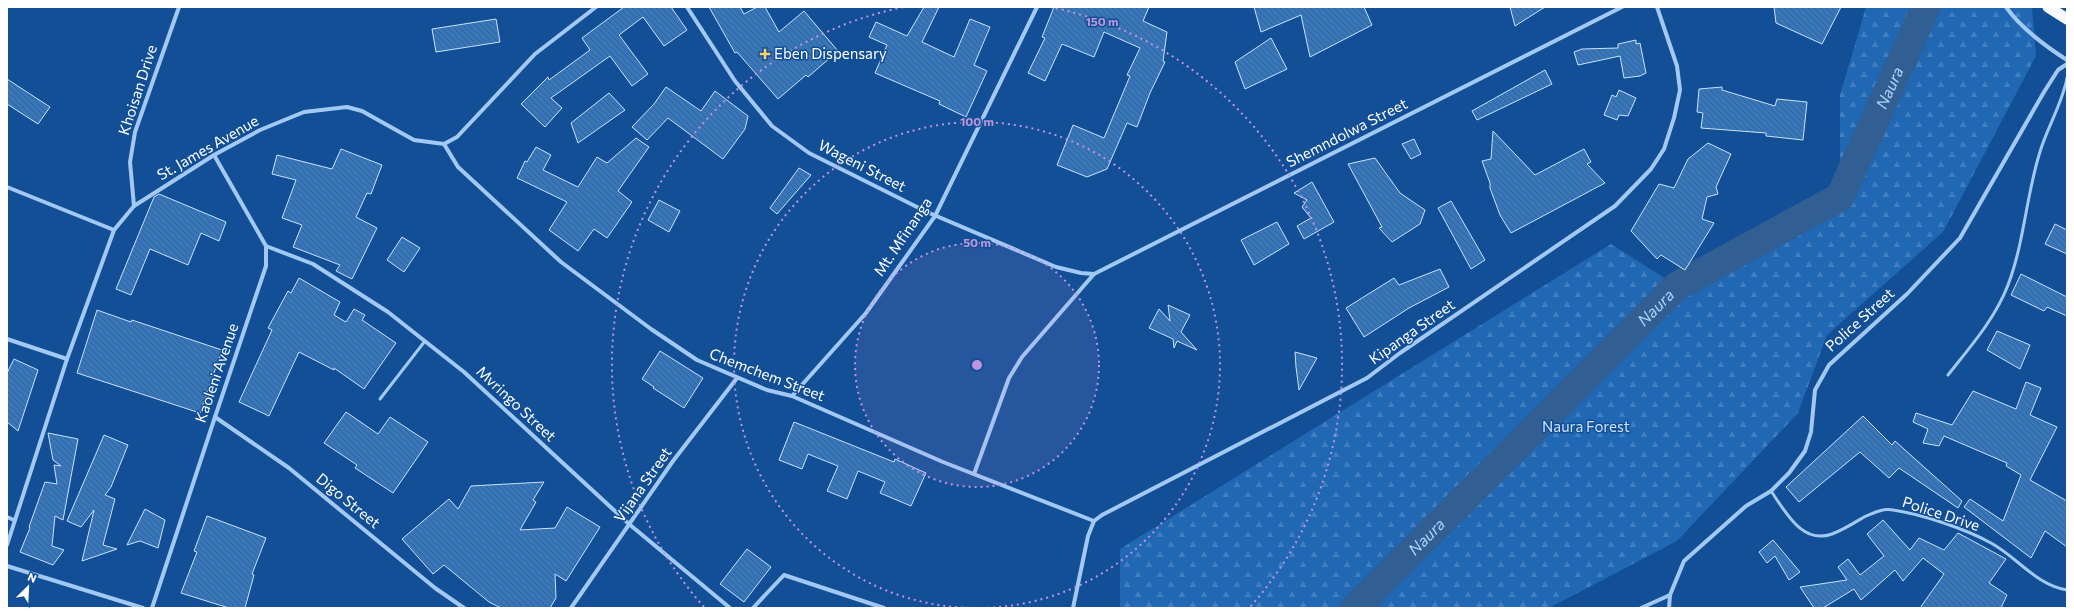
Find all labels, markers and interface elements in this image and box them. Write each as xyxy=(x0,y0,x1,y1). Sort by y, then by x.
text: 150 m xyxy=(1085,14,1119,28)
street label: Khoisan Drive xyxy=(114,42,160,137)
place label: Eben Dispensary xyxy=(774,44,887,62)
marker: Eben Dispensary xyxy=(759,48,771,60)
water label: Naura xyxy=(1871,64,1907,112)
street label: Shemndolwa Street xyxy=(1283,94,1410,170)
street label: St. James Avenue xyxy=(154,111,261,183)
text: 100 m xyxy=(960,114,994,128)
street label: Wageni Street xyxy=(816,135,909,195)
street label: Mt. Mfinanga xyxy=(869,194,935,279)
text: 50 m xyxy=(963,235,991,249)
street label: Police Street xyxy=(1821,284,1897,355)
water label: Naura xyxy=(1633,285,1677,329)
street label: Kipanga Street xyxy=(1365,295,1458,367)
street label: Kaoleni Avenue xyxy=(191,321,242,425)
street label: Chemchem Street xyxy=(707,344,828,404)
centre of rings xyxy=(970,358,984,372)
street label: Mvringo Street xyxy=(473,362,560,445)
park label: Naura Forest xyxy=(1542,417,1630,435)
street label: Vijana Street xyxy=(610,443,675,525)
street label: Digo Street xyxy=(313,469,384,531)
street label: Police Drive xyxy=(1900,492,1982,534)
water label: Naura xyxy=(1404,514,1448,559)
north arrow xyxy=(8,567,48,607)
text: N xyxy=(26,570,39,585)

